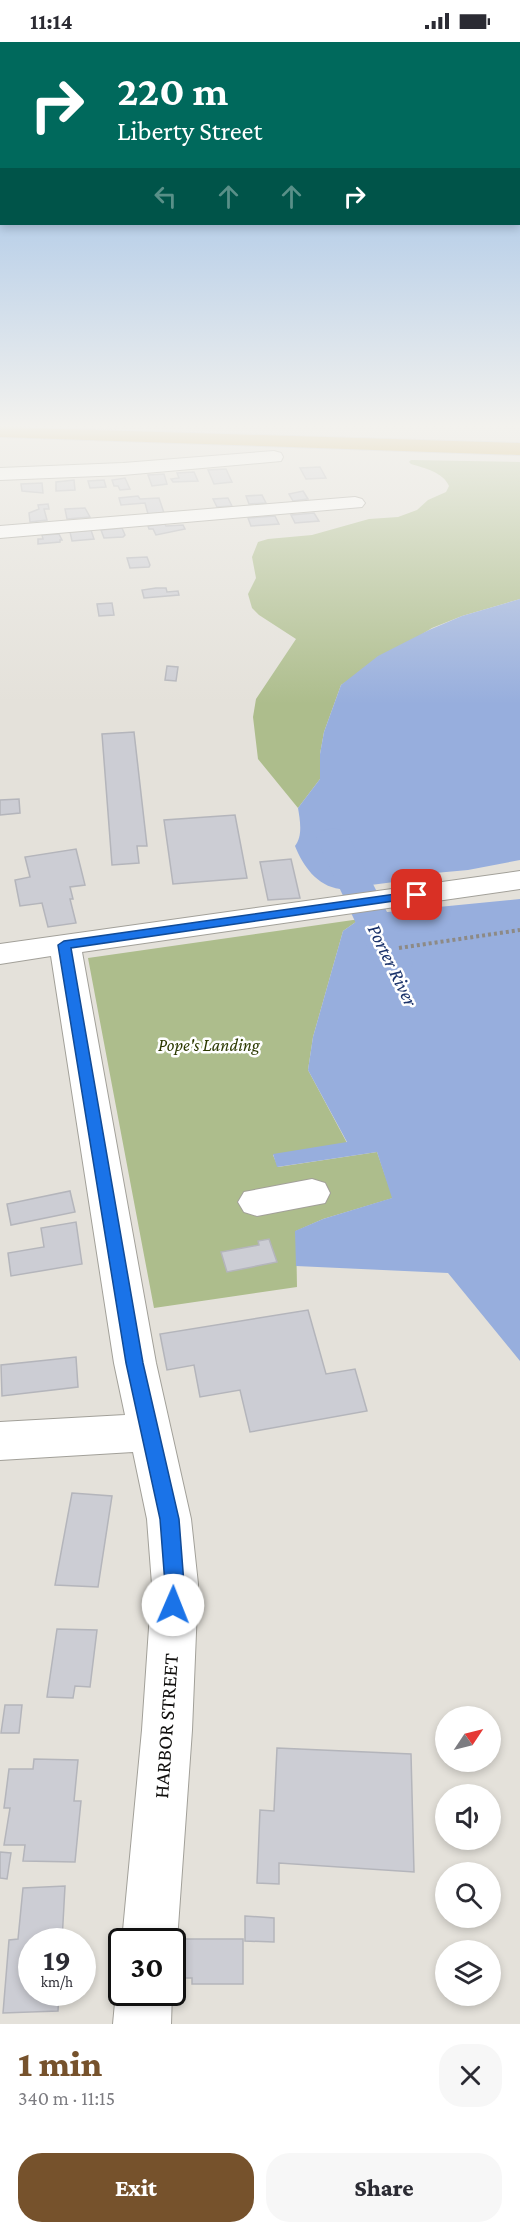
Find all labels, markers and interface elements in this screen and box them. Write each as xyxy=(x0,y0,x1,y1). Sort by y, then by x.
text: 11:14 xyxy=(30,9,73,34)
icon: right xyxy=(18,66,96,144)
text: 220 m xyxy=(117,67,228,114)
text: Liberty Street xyxy=(117,116,262,146)
icon: left xyxy=(149,180,182,213)
icon: ahead xyxy=(212,180,245,213)
icon: ahead xyxy=(275,180,308,213)
icon: right xyxy=(338,180,371,213)
pin xyxy=(391,869,442,920)
icon: arrive xyxy=(400,878,433,911)
water label: Porter River xyxy=(364,920,423,1011)
park label: Pope's Landing xyxy=(158,1035,261,1055)
position arrow xyxy=(141,1573,205,1637)
street label: HARBOR STREET xyxy=(149,1652,183,1799)
north arrow xyxy=(435,1706,501,1772)
map controls xyxy=(435,1706,501,2006)
button: sound xyxy=(435,1784,501,1850)
button: search xyxy=(435,1862,501,1928)
speed limit sign: 30 xyxy=(108,1928,186,2006)
button: layers xyxy=(435,1940,501,2006)
text: 19 xyxy=(43,1943,71,1976)
text: km/h xyxy=(41,1974,73,1990)
text: 1 min xyxy=(18,2044,102,2084)
button: close xyxy=(439,2044,502,2107)
text: 340 m · 11:15 xyxy=(18,2087,115,2109)
button: Exit xyxy=(18,2153,254,2222)
button: Share xyxy=(266,2153,502,2222)

